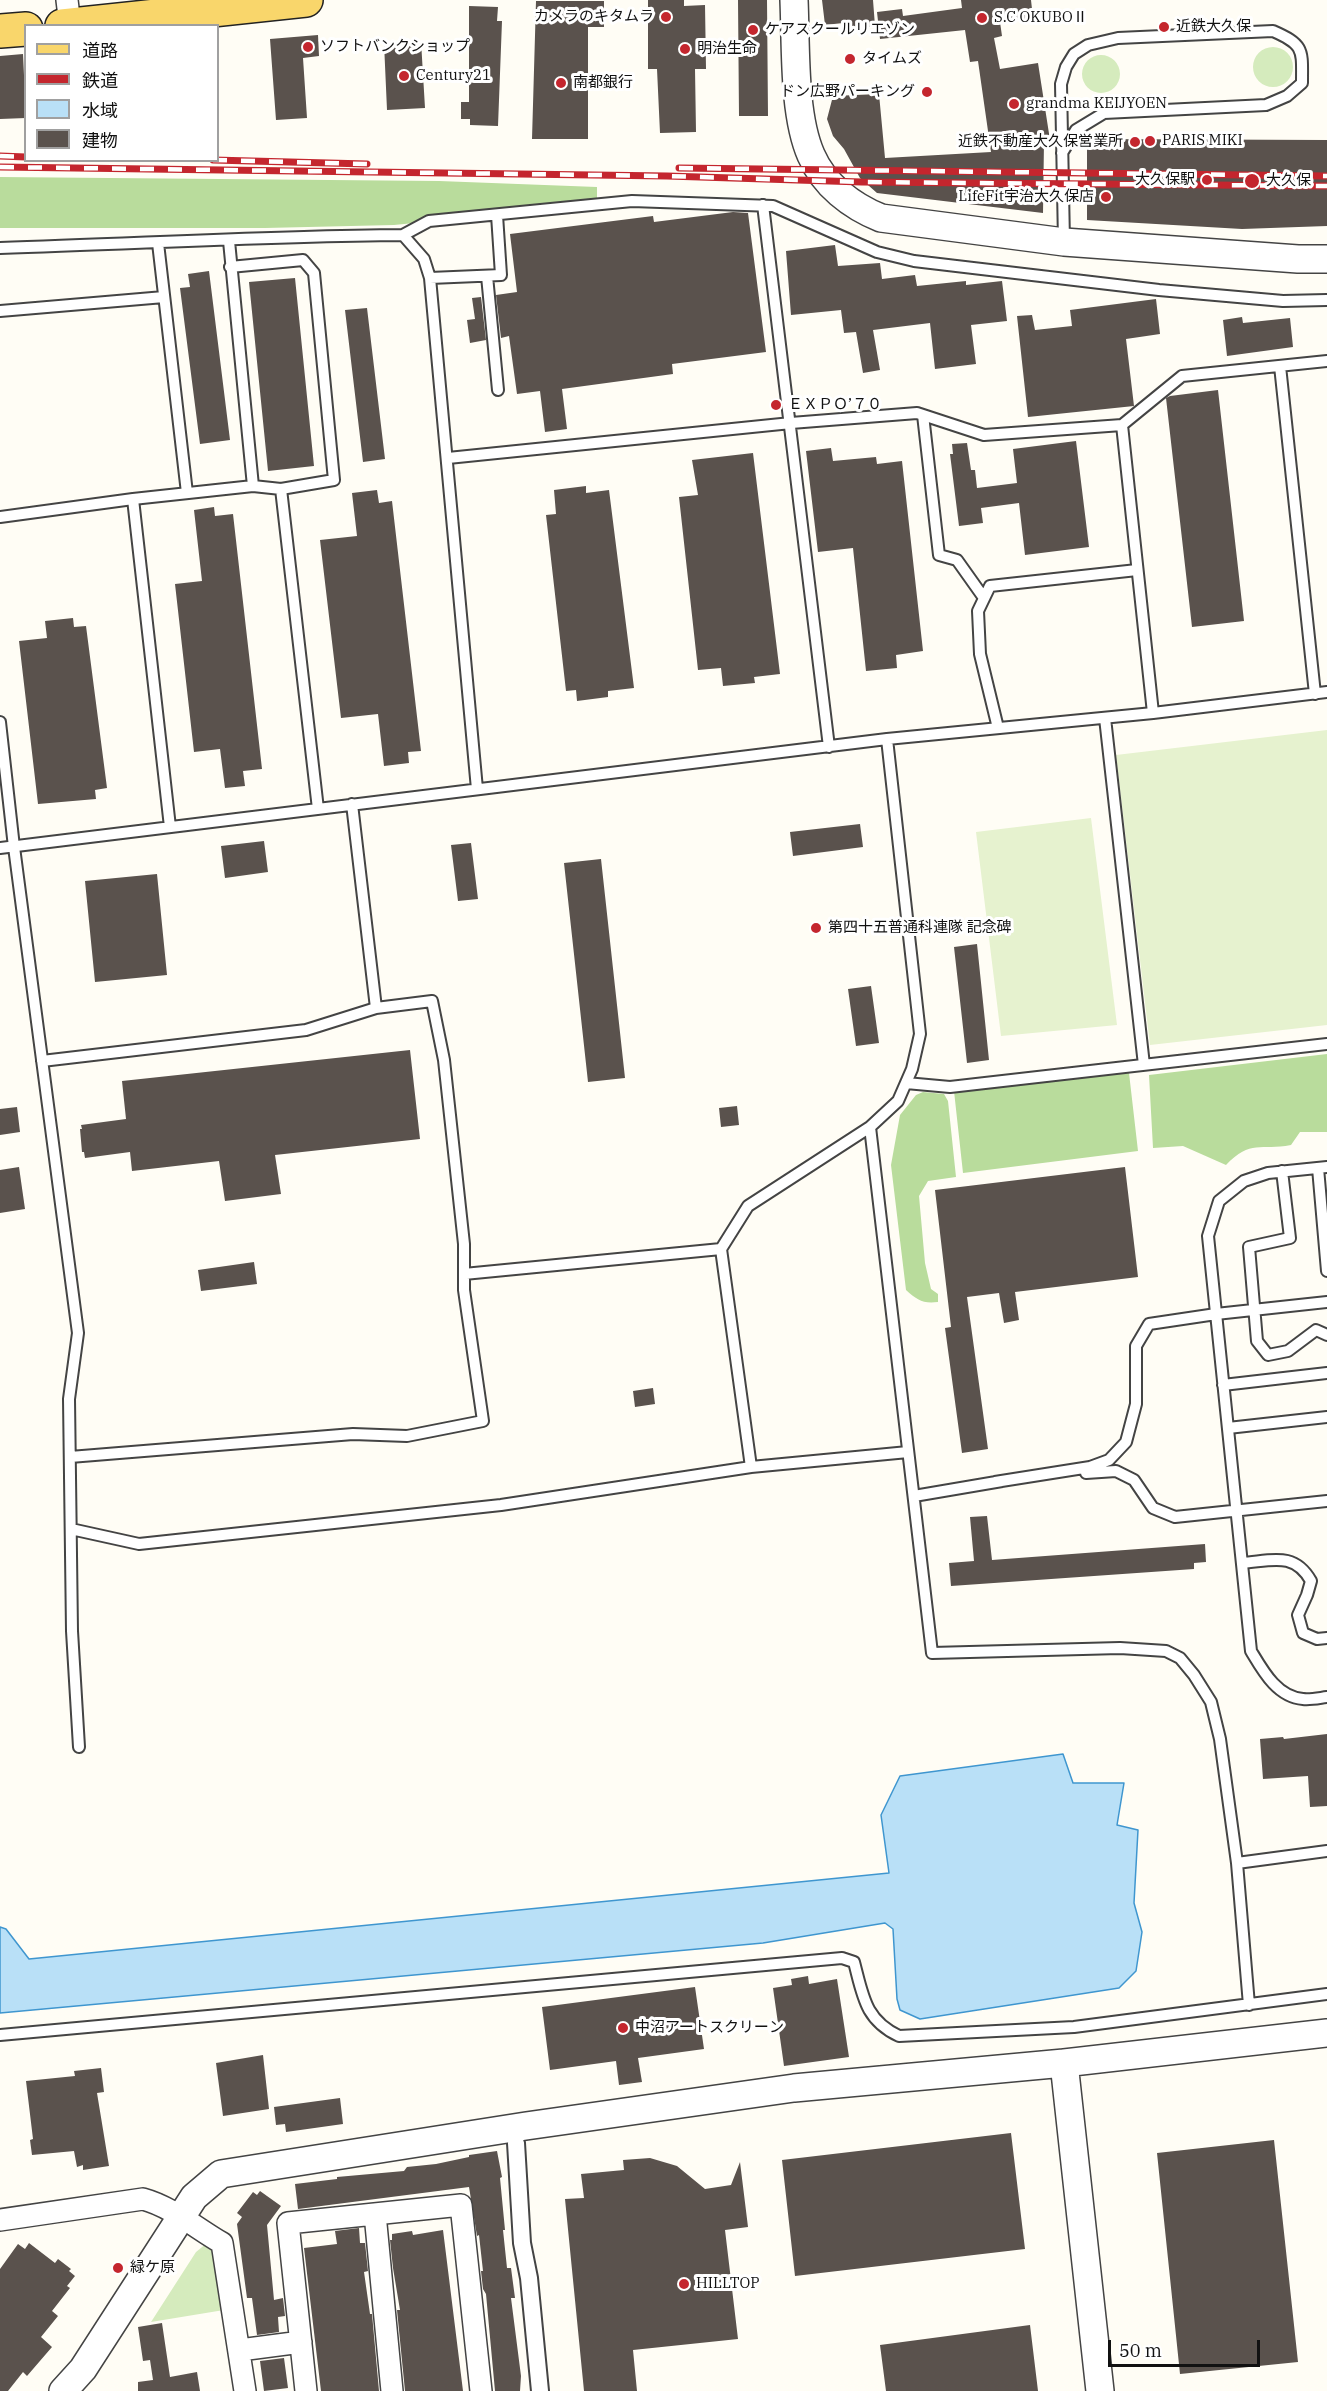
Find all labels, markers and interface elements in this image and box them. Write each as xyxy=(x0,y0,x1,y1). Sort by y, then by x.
place label: カメラのキタムラ xyxy=(534,8,654,26)
place label: S.C OKUBOⅡ xyxy=(994,9,1088,27)
marker: カメラのキタムラ xyxy=(659,10,673,24)
marker: S.C OKUBOⅡ xyxy=(975,11,989,25)
place label: 近鉄大久保 xyxy=(1176,18,1251,36)
marker: 近鉄大久保 xyxy=(1157,20,1171,34)
place label: ケアスクールリエゾン xyxy=(765,21,915,39)
marker: ケアスクールリエゾン xyxy=(746,23,760,37)
legend xyxy=(24,24,219,162)
place label: ソフトバンクショップ xyxy=(320,38,470,56)
text: 道路 xyxy=(82,39,118,62)
marker: ソフトバンクショップ xyxy=(301,40,315,54)
place label: 明治生命 xyxy=(697,40,757,58)
marker: 明治生命 xyxy=(678,42,692,56)
place label: タイムズ xyxy=(862,50,922,68)
marker: タイムズ xyxy=(843,52,857,66)
place label: Century21 xyxy=(416,67,491,85)
text: 鉄道 xyxy=(82,69,118,92)
marker: Century21 xyxy=(397,69,411,83)
place label: 南都銀行 xyxy=(573,74,633,92)
marker: 南都銀行 xyxy=(554,76,568,90)
place label: ドン広野パーキング xyxy=(780,83,915,101)
marker: ドン広野パーキング xyxy=(920,85,934,99)
place label: grandma KEIJYOEN xyxy=(1026,95,1167,113)
marker: grandma KEIJYOEN xyxy=(1007,97,1021,111)
text: 水域 xyxy=(82,99,118,122)
text: 建物 xyxy=(82,129,118,152)
place label: PARIS MIKI xyxy=(1162,132,1243,150)
place label: 近鉄不動産大久保営業所 xyxy=(958,133,1123,151)
marker: PARIS MIKI xyxy=(1143,134,1157,148)
marker: 近鉄不動産大久保営業所 xyxy=(1128,135,1142,149)
place label: 大久保駅 xyxy=(1135,171,1195,189)
marker: 大久保 xyxy=(1243,172,1261,190)
place label: 大久保 xyxy=(1266,172,1311,190)
marker: 大久保駅 xyxy=(1200,173,1214,187)
place label: LifeFit宇治大久保店 xyxy=(958,188,1094,206)
marker: LifeFit宇治大久保店 xyxy=(1099,190,1113,204)
place label: ＥＸＰＯ’７０ xyxy=(788,396,882,414)
marker: ＥＸＰＯ’７０ xyxy=(769,398,783,412)
place label: 第四十五普通科連隊 記念碑 xyxy=(828,919,1011,937)
marker: 第四十五普通科連隊 記念碑 xyxy=(809,921,823,935)
place label: 中沼アートスクリーン xyxy=(635,2019,784,2037)
marker: 中沼アートスクリーン xyxy=(616,2021,630,2035)
place label: 緑ケ原 xyxy=(130,2259,175,2277)
marker: 緑ケ原 xyxy=(111,2261,125,2275)
place label: HILLTOP xyxy=(696,2275,760,2293)
marker: HILLTOP xyxy=(677,2277,691,2291)
scale bar xyxy=(1111,2328,1262,2366)
text: 50 m xyxy=(1119,2339,1162,2362)

